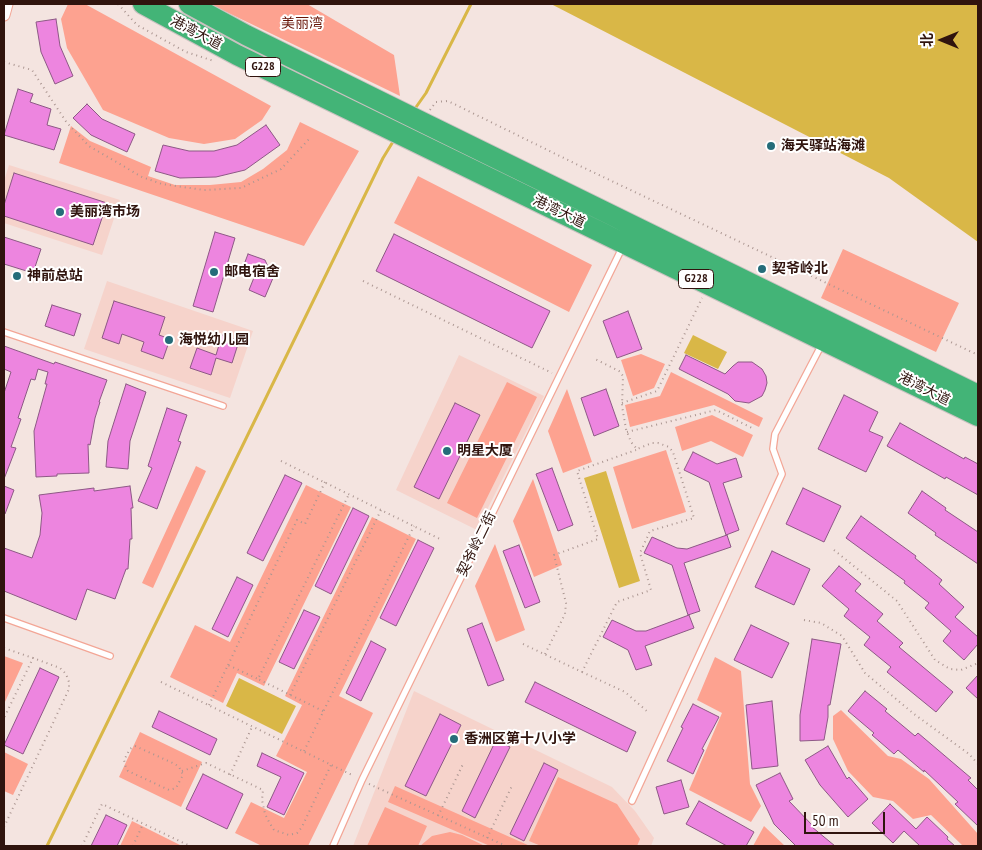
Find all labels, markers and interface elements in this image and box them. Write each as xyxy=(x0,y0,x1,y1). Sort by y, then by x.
street label: 港湾大道 xyxy=(167,12,225,54)
north arrow xyxy=(917,15,967,65)
park label: 美丽湾 xyxy=(281,16,323,32)
text: 北 xyxy=(918,33,936,47)
road number: G228 xyxy=(246,58,280,76)
place label: 海天驿站海滩 xyxy=(781,138,865,154)
marker: 海天驿站海滩 xyxy=(765,140,777,152)
street label: 港湾大道 xyxy=(530,192,588,232)
place label: 美丽湾市场 xyxy=(70,204,140,220)
marker: 美丽湾市场 xyxy=(54,206,66,218)
place label: 契爷岭北 xyxy=(772,261,828,277)
marker: 契爷岭北 xyxy=(756,263,768,275)
place label: 邮电宿舍 xyxy=(224,264,280,280)
marker: 邮电宿舍 xyxy=(208,266,220,278)
place label: 神前总站 xyxy=(27,268,83,284)
marker: 神前总站 xyxy=(11,270,23,282)
road number: G228 xyxy=(678,270,714,288)
place label: 海悦幼儿园 xyxy=(179,332,249,348)
marker: 海悦幼儿园 xyxy=(163,334,175,346)
street label: 港湾大道 xyxy=(895,369,953,409)
place label: 明星大厦 xyxy=(457,443,513,459)
marker: 明星大厦 xyxy=(441,445,453,457)
street label: 契爷岭二街 xyxy=(454,509,500,579)
place label: 香洲区第十八小学 xyxy=(464,731,576,747)
marker: 香洲区第十八小学 xyxy=(448,733,460,745)
scale bar xyxy=(807,802,888,834)
text: 50 m xyxy=(812,811,838,830)

